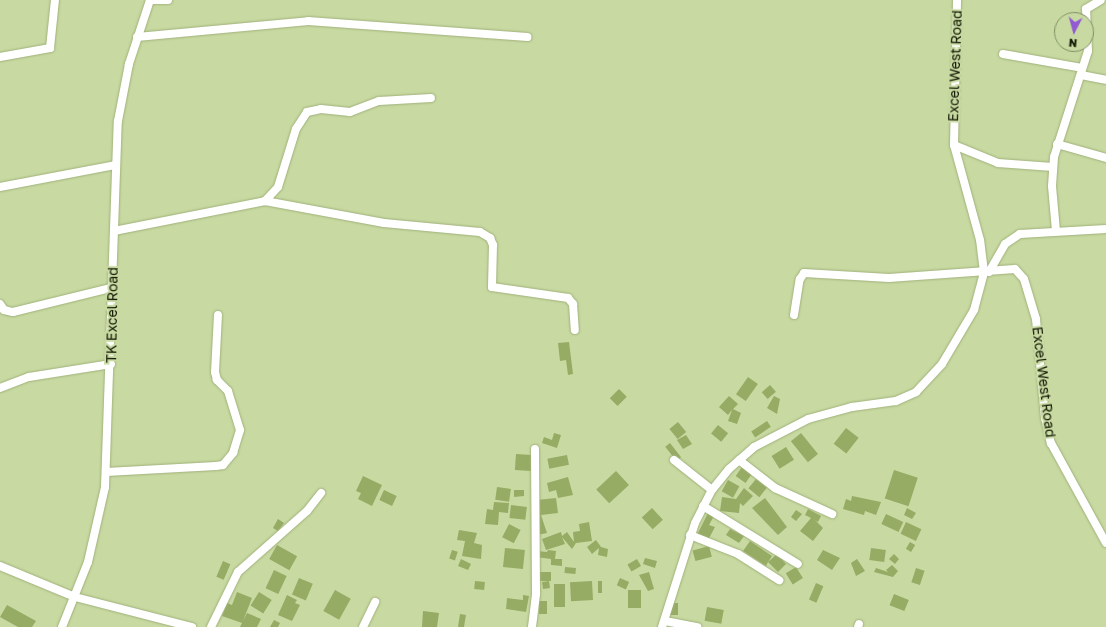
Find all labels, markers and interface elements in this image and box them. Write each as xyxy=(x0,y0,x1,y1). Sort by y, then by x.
street label: Excel West Road xyxy=(945,10,965,122)
north arrow xyxy=(1054,12,1094,52)
text: N xyxy=(1068,37,1078,50)
street label: TK Excel Road xyxy=(103,267,121,363)
street label: Excel West Road xyxy=(1029,326,1059,438)

